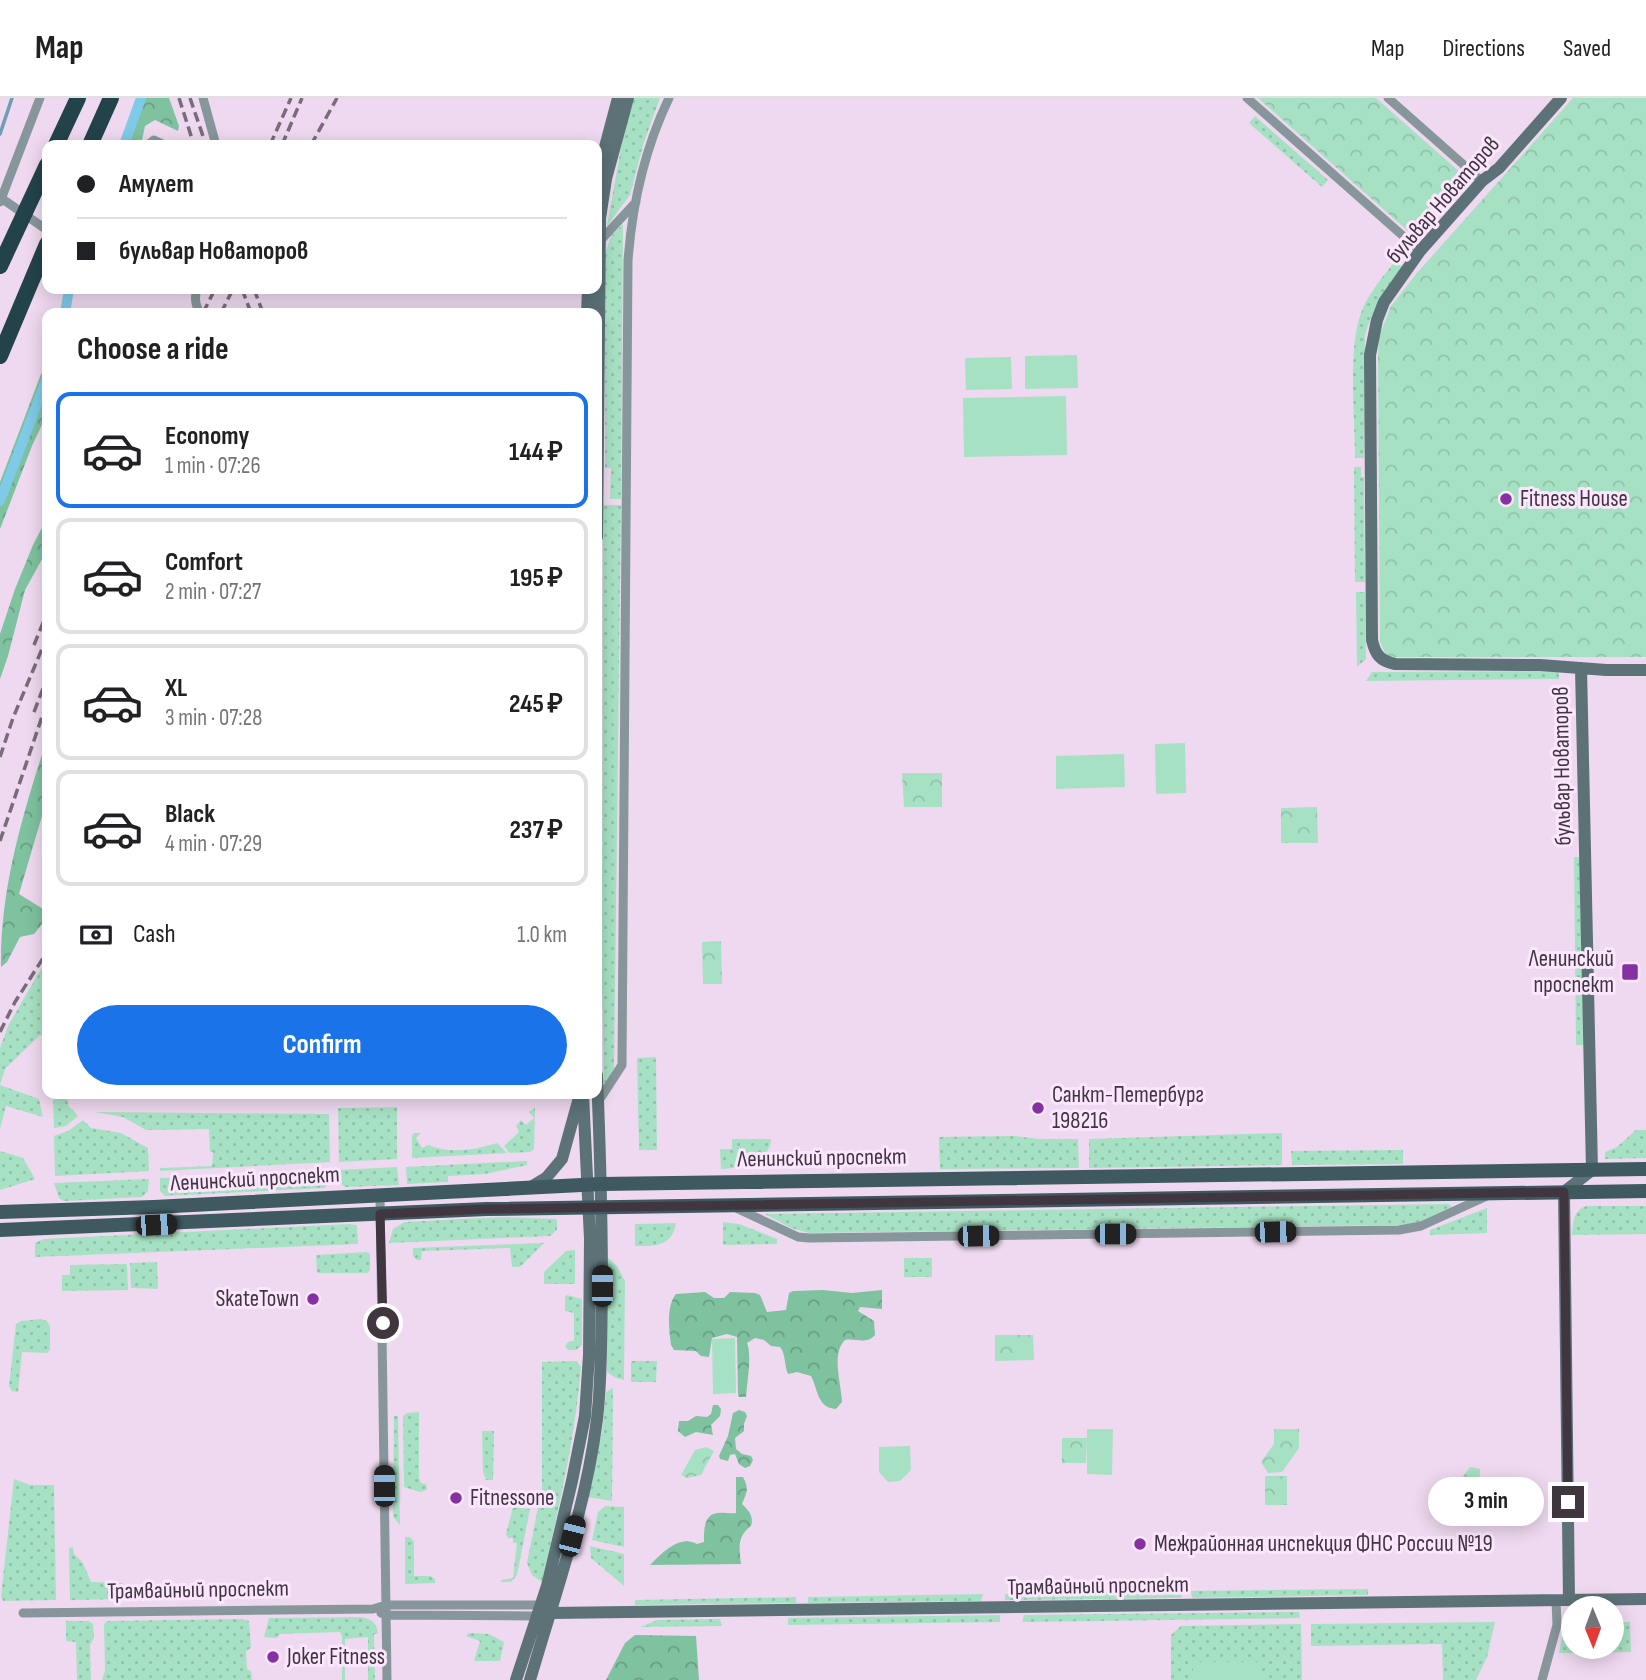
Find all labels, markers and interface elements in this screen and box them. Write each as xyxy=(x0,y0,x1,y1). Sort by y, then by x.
text: Map xyxy=(35,28,84,68)
text: Map xyxy=(1371,34,1404,63)
text: Directions xyxy=(1442,34,1525,63)
text: Saved xyxy=(1563,34,1611,63)
street label: бульвар Новаторов xyxy=(1380,131,1506,269)
text: Амулет xyxy=(119,169,194,200)
text: бульвар Новаторов xyxy=(119,236,308,267)
text: Choose a ride xyxy=(77,330,229,369)
icon: car xyxy=(81,419,144,482)
text: Economy xyxy=(165,421,249,452)
text: 144 ₽ xyxy=(509,437,563,468)
text: 1 min · 07:26 xyxy=(165,452,261,480)
place label: Fitness House xyxy=(1520,485,1628,513)
marker: Fitness House xyxy=(1498,491,1514,507)
icon: car xyxy=(81,545,144,608)
text: Comfort xyxy=(165,547,243,578)
text: 195 ₽ xyxy=(510,563,563,594)
text: 2 min · 07:27 xyxy=(165,578,261,606)
icon: car xyxy=(81,671,144,734)
text: XL xyxy=(165,673,187,704)
street label: бульвар Новаторов xyxy=(1547,686,1577,846)
text: 245 ₽ xyxy=(509,689,563,720)
text: 3 min · 07:28 xyxy=(165,704,262,732)
icon: car xyxy=(81,797,144,860)
text: Black xyxy=(165,799,215,830)
text: 237 ₽ xyxy=(509,815,563,846)
text: 4 min · 07:29 xyxy=(165,830,262,858)
icon: cash xyxy=(77,916,115,954)
text: Cash xyxy=(133,919,176,950)
text: 1.0 km xyxy=(517,921,567,949)
place label: Ленинский проспект xyxy=(1528,945,1614,999)
marker: Ленинский проспект xyxy=(1620,962,1640,982)
button: Confirm xyxy=(77,1005,567,1085)
place label: Санкт-Петербург 198216 xyxy=(1052,1081,1204,1135)
marker: Санкт-Петербург 198216 xyxy=(1030,1100,1046,1116)
street label: Ленинский проспект xyxy=(736,1143,907,1173)
street label: Ленинский проспект xyxy=(169,1161,340,1197)
car xyxy=(135,1213,178,1237)
car xyxy=(1254,1221,1297,1243)
car xyxy=(1095,1224,1137,1245)
car xyxy=(957,1225,1000,1247)
car xyxy=(592,1265,613,1307)
place label: SkateTown xyxy=(215,1285,299,1313)
marker: SkateTown xyxy=(305,1291,321,1307)
route start xyxy=(367,1307,399,1339)
car xyxy=(374,1465,395,1507)
callout: 3 min xyxy=(1428,1478,1544,1526)
place label: Fitnessone xyxy=(470,1484,554,1512)
route end xyxy=(1552,1486,1584,1518)
text: 3 min xyxy=(1464,1487,1508,1515)
marker: Fitnessone xyxy=(448,1490,464,1506)
car xyxy=(557,1513,588,1559)
place label: Межрайонная инспекция ФНС России №19 xyxy=(1154,1530,1493,1558)
marker: Межрайонная инспекция ФНС России №19 xyxy=(1132,1536,1148,1552)
street label: Трамвайный проспект xyxy=(1007,1570,1189,1602)
street label: Трамвайный проспект xyxy=(107,1574,289,1606)
north arrow xyxy=(1561,1596,1624,1659)
map controls xyxy=(1561,1596,1624,1659)
place label: Joker Fitness xyxy=(286,1643,385,1671)
marker: Joker Fitness xyxy=(265,1649,281,1665)

